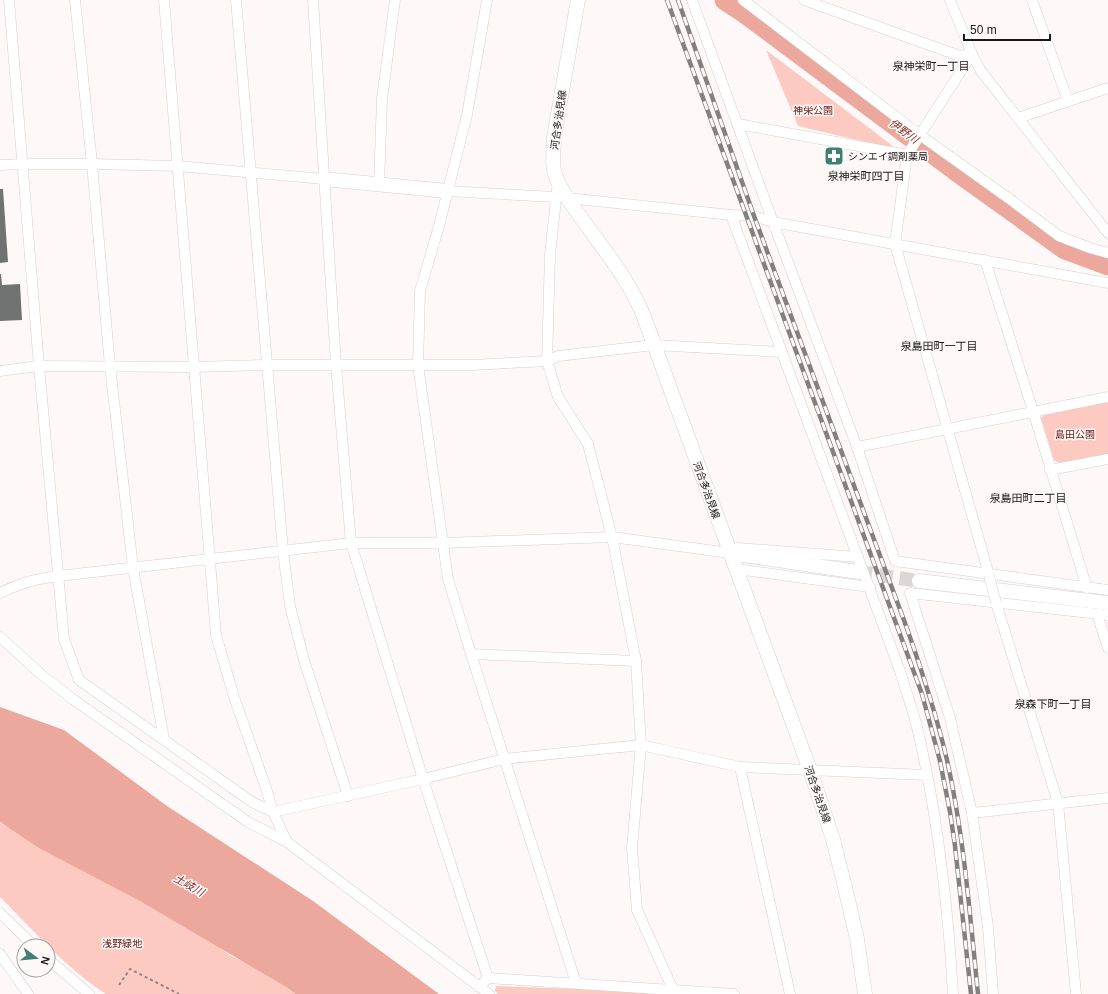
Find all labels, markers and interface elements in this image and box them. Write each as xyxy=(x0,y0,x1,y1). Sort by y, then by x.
scale bar xyxy=(964,16,1050,42)
text: 50 m xyxy=(970,23,997,37)
district label: 泉神栄町一丁目 xyxy=(893,60,970,72)
street label: 河合多治見線 xyxy=(549,90,568,151)
park label: 神栄公園 xyxy=(793,105,833,116)
water label: 伊野川 xyxy=(887,116,922,146)
pharmacy icon: シンエイ調剤薬局 xyxy=(823,145,845,167)
place label: シンエイ調剤薬局 xyxy=(848,151,928,162)
district label: 泉神栄町四丁目 xyxy=(828,170,905,182)
district label: 泉島田町一丁目 xyxy=(901,340,978,352)
park label: 島田公園 xyxy=(1055,429,1095,440)
street label: 河合多治見線 xyxy=(691,460,722,520)
district label: 泉島田町二丁目 xyxy=(990,492,1067,504)
district label: 泉森下町一丁目 xyxy=(1015,698,1092,710)
street label: 河合多治見線 xyxy=(803,764,832,824)
water label: 土岐川 xyxy=(172,872,207,899)
north arrow xyxy=(16,938,56,978)
park label: 浅野緑地 xyxy=(102,938,143,949)
text: N xyxy=(39,955,52,966)

